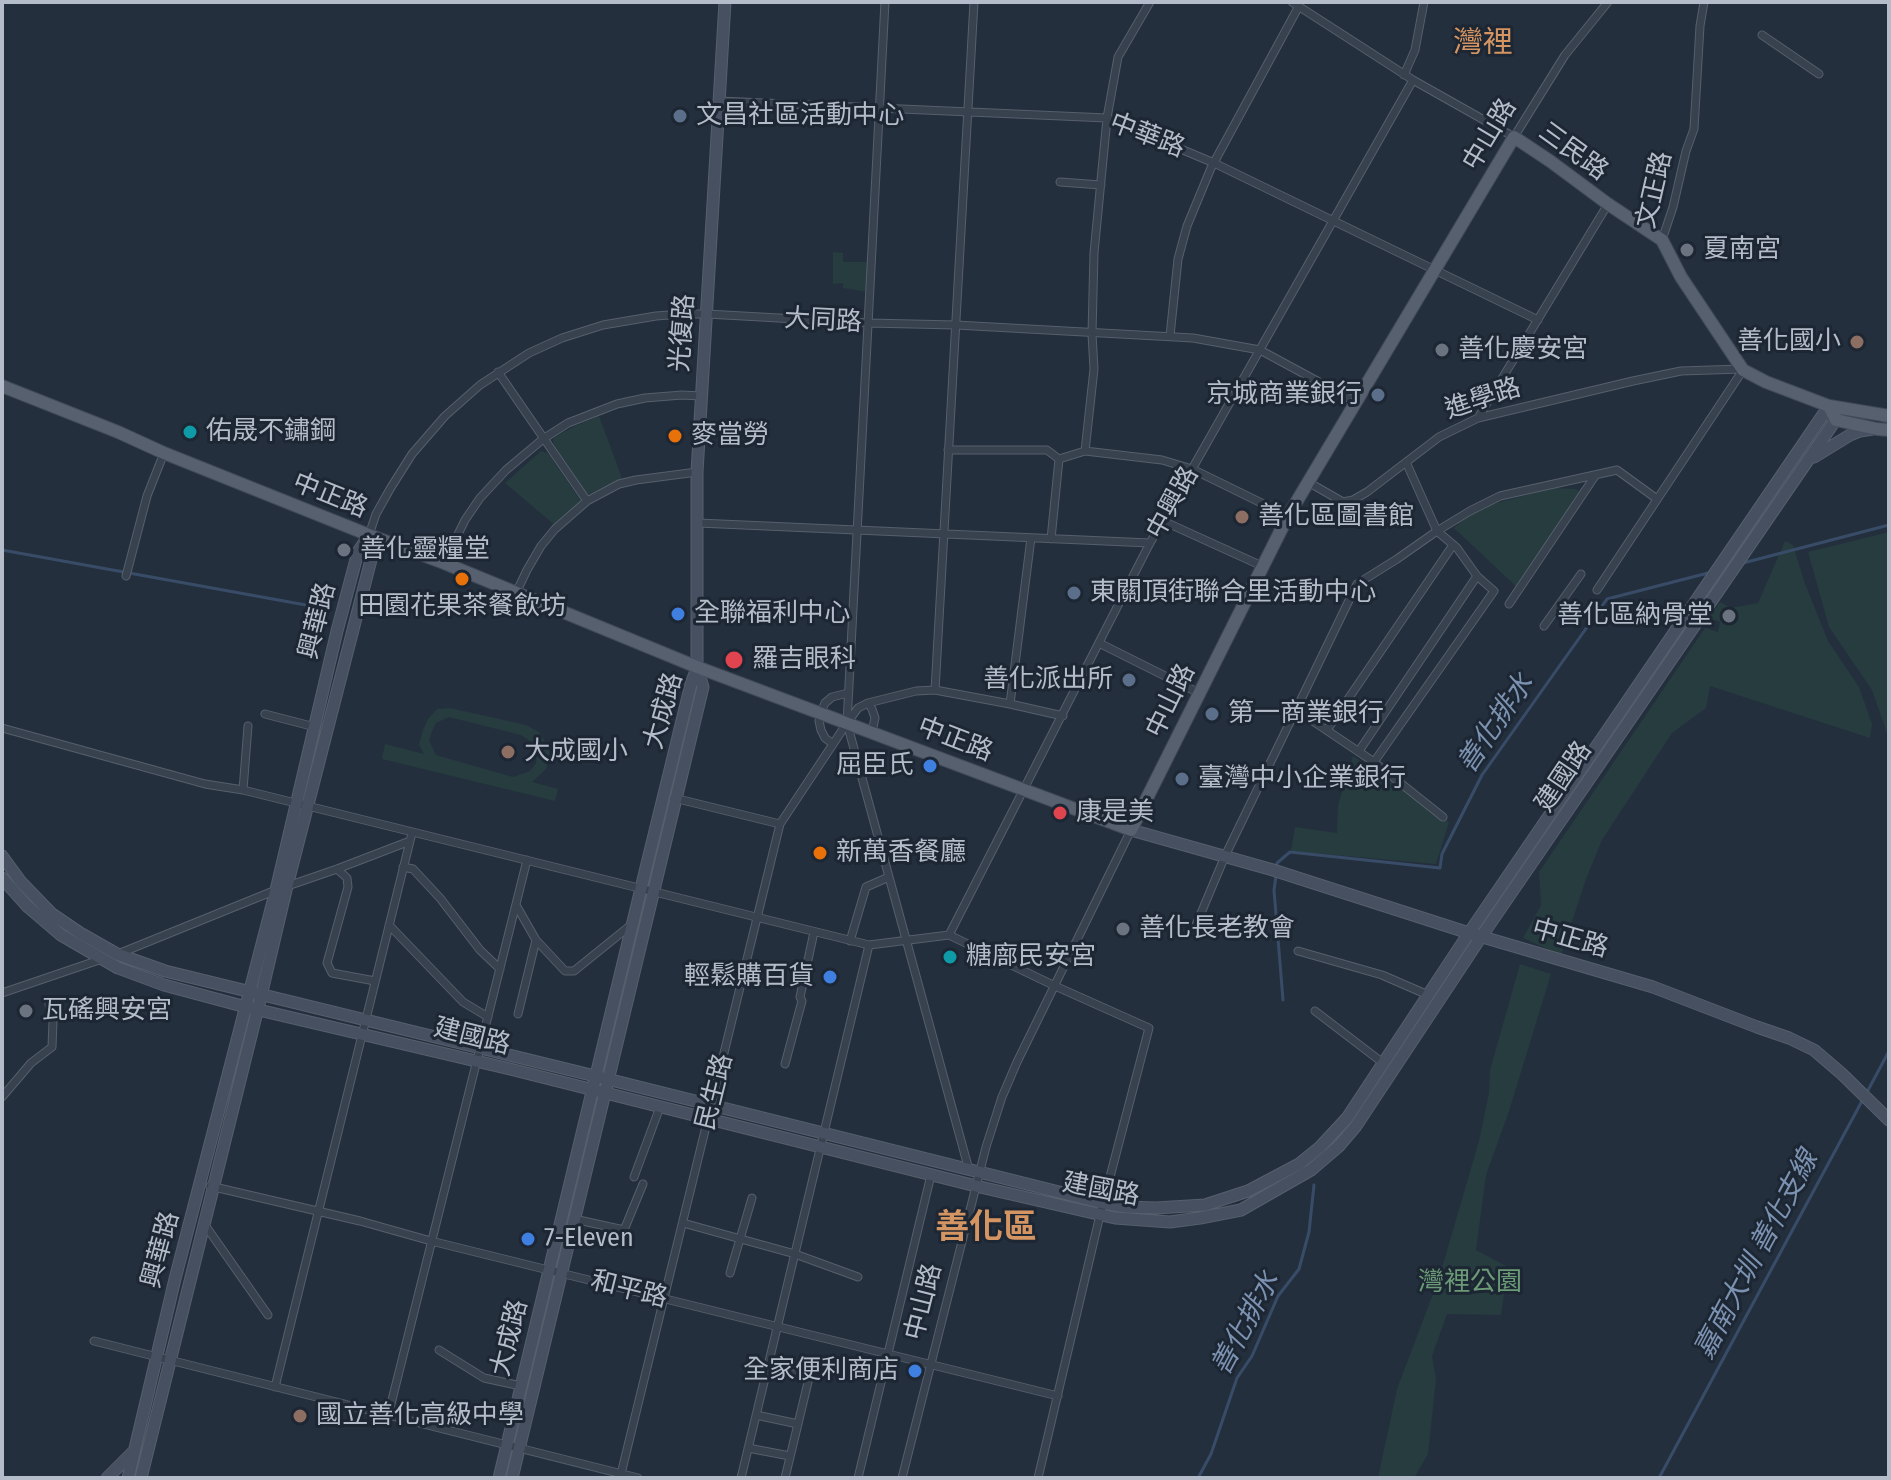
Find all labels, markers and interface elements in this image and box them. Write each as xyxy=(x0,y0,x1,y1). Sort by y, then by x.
district label: 灣裡 xyxy=(1453,26,1513,62)
street label: 中山路 xyxy=(1457,94,1523,176)
place label: 文昌社區活動中心 xyxy=(696,100,904,132)
marker: 文昌社區活動中心 xyxy=(671,107,689,125)
street label: 中華路 xyxy=(1105,107,1189,165)
street label: 三民路 xyxy=(1532,116,1614,188)
street label: 文正路 xyxy=(1631,148,1679,232)
place label: 夏南宮 xyxy=(1703,234,1781,266)
marker: 夏南宮 xyxy=(1678,241,1696,259)
street label: 光復路 xyxy=(665,293,701,373)
street label: 大同路 xyxy=(783,303,863,339)
place label: 善化國小 xyxy=(1737,326,1841,358)
marker: 善化國小 xyxy=(1848,333,1866,351)
place label: 善化慶安宮 xyxy=(1458,334,1588,366)
marker: 善化慶安宮 xyxy=(1433,341,1451,359)
street label: 進學路 xyxy=(1441,372,1525,426)
place label: 京城商業銀行 xyxy=(1206,379,1362,411)
marker: 京城商業銀行 xyxy=(1369,386,1387,404)
place label: 佑晟不鏽鋼 xyxy=(206,416,336,448)
place label: 麥當勞 xyxy=(691,420,769,452)
marker: 佑晟不鏽鋼 xyxy=(181,423,199,441)
marker: 麥當勞 xyxy=(666,427,684,445)
street label: 中興路 xyxy=(1140,461,1206,545)
street label: 中正路 xyxy=(288,467,372,525)
place label: 善化區圖書館 xyxy=(1258,501,1414,533)
marker: 善化區圖書館 xyxy=(1233,508,1251,526)
place label: 善化靈糧堂 xyxy=(360,534,490,566)
marker: 善化靈糧堂 xyxy=(335,541,353,559)
marker: 田園花果茶餐飲坊 xyxy=(453,570,471,588)
place label: 東關頂街聯合里活動中心 xyxy=(1090,577,1376,609)
street label: 興華路 xyxy=(293,579,343,663)
marker: 東關頂街聯合里活動中心 xyxy=(1065,584,1083,602)
place label: 田園花果茶餐飲坊 xyxy=(358,591,566,623)
place label: 全聯福利中心 xyxy=(694,598,850,630)
place label: 善化區納骨堂 xyxy=(1557,600,1713,632)
marker: 全聯福利中心 xyxy=(669,605,687,623)
marker: 善化區納骨堂 xyxy=(1720,607,1738,625)
place label: 羅吉眼科 xyxy=(752,644,856,676)
marker: 羅吉眼科 xyxy=(723,649,745,671)
street label: 中山路 xyxy=(1140,659,1202,743)
place label: 善化派出所 xyxy=(983,664,1113,696)
water label: 善化排水 xyxy=(1451,668,1541,780)
street label: 大成路 xyxy=(638,669,690,753)
marker: 善化派出所 xyxy=(1120,671,1138,689)
place label: 第一商業銀行 xyxy=(1228,698,1384,730)
marker: 第一商業銀行 xyxy=(1203,705,1221,723)
street label: 中正路 xyxy=(913,711,997,769)
place label: 大成國小 xyxy=(524,736,628,768)
street label: 建國路 xyxy=(1529,736,1599,818)
marker: 大成國小 xyxy=(499,743,517,761)
place label: 屈臣氏 xyxy=(836,750,914,782)
marker: 屈臣氏 xyxy=(921,757,939,775)
place label: 臺灣中小企業銀行 xyxy=(1198,763,1406,795)
marker: 臺灣中小企業銀行 xyxy=(1173,770,1191,788)
place label: 康是美 xyxy=(1076,797,1154,829)
marker: 康是美 xyxy=(1051,804,1069,822)
place label: 新萬香餐廳 xyxy=(836,837,966,869)
marker: 新萬香餐廳 xyxy=(811,844,829,862)
place label: 善化長老教會 xyxy=(1139,913,1295,945)
street label: 中正路 xyxy=(1528,913,1612,965)
marker: 善化長老教會 xyxy=(1114,920,1132,938)
place label: 糖廍民安宮 xyxy=(966,941,1096,973)
marker: 糖廍民安宮 xyxy=(941,948,959,966)
place label: 輕鬆購百貨 xyxy=(684,961,814,993)
marker: 輕鬆購百貨 xyxy=(821,968,839,986)
place label: 瓦磘興安宮 xyxy=(42,995,172,1027)
marker: 瓦磘興安宮 xyxy=(17,1002,35,1020)
street label: 建國路 xyxy=(430,1012,514,1062)
street label: 民生路 xyxy=(690,1050,740,1134)
water label: 嘉南大圳 善化支線 xyxy=(1688,1145,1826,1365)
street label: 建國路 xyxy=(1060,1167,1142,1213)
street label: 興華路 xyxy=(136,1208,186,1292)
district label: 善化區 xyxy=(935,1209,1037,1249)
place label: 7-Eleven xyxy=(544,1223,634,1255)
marker: 7-Eleven xyxy=(519,1230,537,1248)
street label: 中山路 xyxy=(899,1260,949,1344)
street label: 和平路 xyxy=(587,1265,671,1315)
water label: 善化排水 xyxy=(1205,1267,1287,1381)
park label: 灣裡公園 xyxy=(1418,1267,1522,1299)
street label: 大成路 xyxy=(485,1296,535,1380)
place label: 全家便利商店 xyxy=(743,1355,899,1387)
marker: 全家便利商店 xyxy=(906,1362,924,1380)
place label: 國立善化高級中學 xyxy=(316,1400,524,1432)
marker: 國立善化高級中學 xyxy=(291,1407,309,1425)

